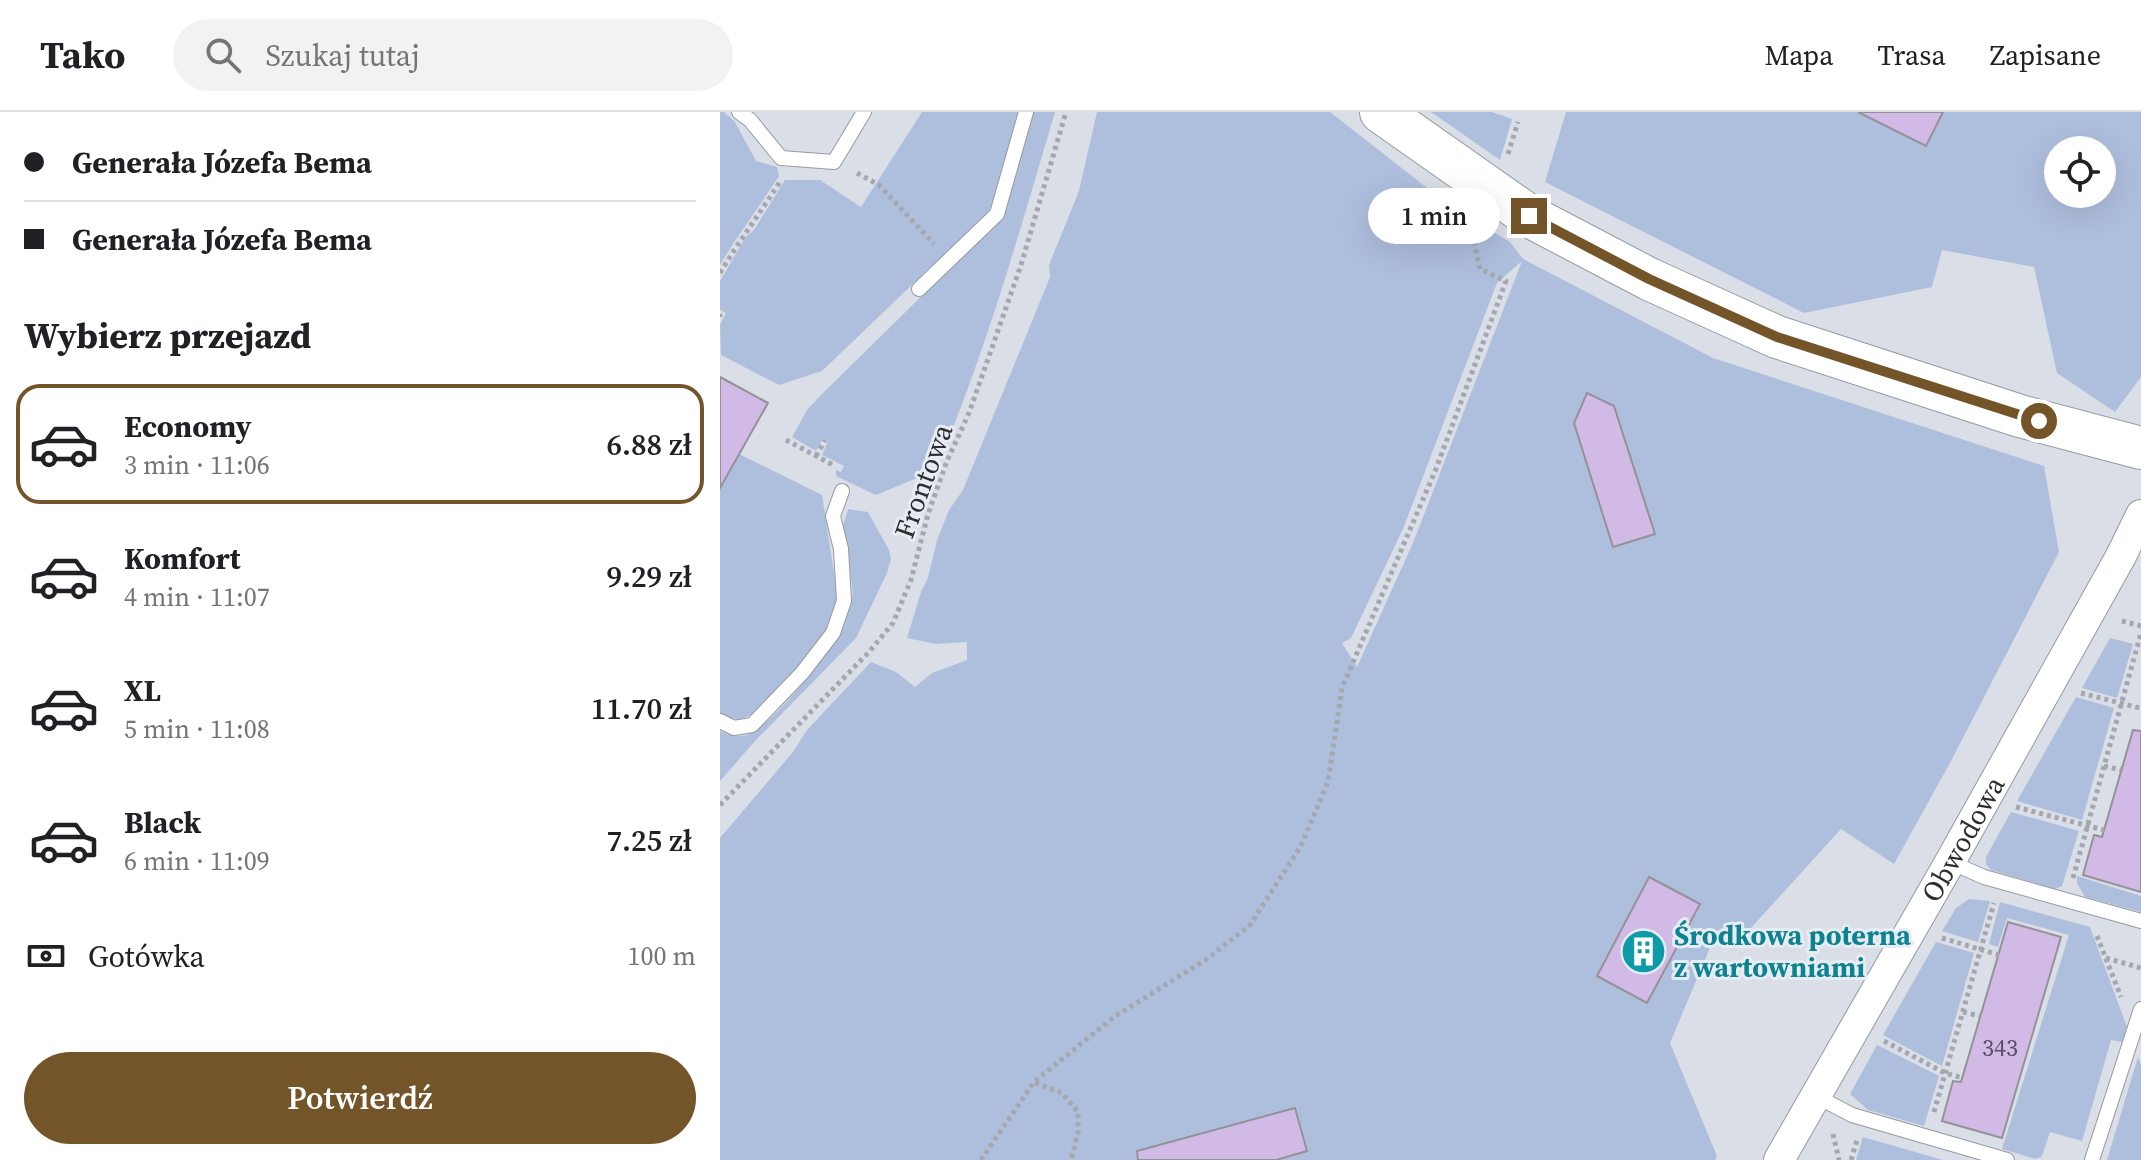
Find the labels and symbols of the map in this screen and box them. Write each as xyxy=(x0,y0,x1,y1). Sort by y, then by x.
callout: 1 min xyxy=(1369,188,1501,244)
route end xyxy=(1511,198,1547,234)
route start xyxy=(2021,403,2057,439)
street label: Frontowa xyxy=(885,418,961,543)
street label: Obwodowa xyxy=(1912,769,2014,909)
place label: Środkowa poterna z wartowniami xyxy=(1674,916,1911,986)
building icon: Środkowa poterna z wartowniami xyxy=(1619,927,1667,975)
house number: 343 xyxy=(1982,1031,2018,1064)

